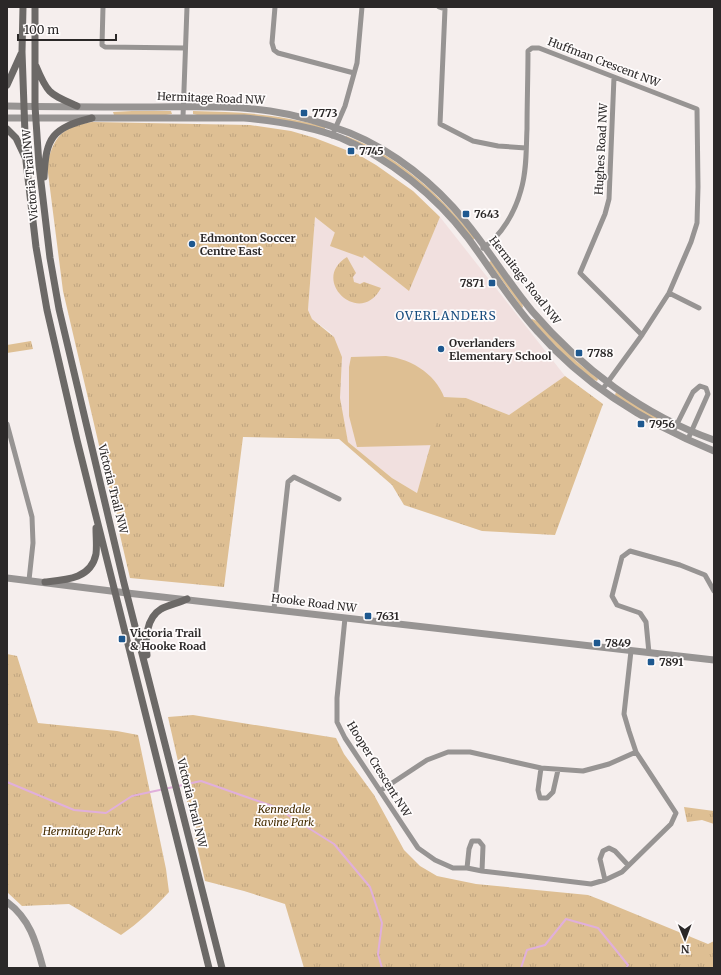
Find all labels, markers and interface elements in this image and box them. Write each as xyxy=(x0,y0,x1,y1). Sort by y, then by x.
scale bar xyxy=(18,16,116,42)
text: 100 m xyxy=(24,22,59,37)
street label: Huffman Crescent NW xyxy=(546,34,663,90)
street label: Hermitage Road NW xyxy=(157,89,266,107)
street label: Hughes Road NW xyxy=(592,102,610,195)
place label: 7773 xyxy=(312,106,338,120)
marker: 7773 xyxy=(299,108,309,118)
street label: Victoria Trail NW xyxy=(19,128,41,222)
place label: 7745 xyxy=(359,144,384,158)
marker: 7745 xyxy=(346,146,356,156)
place label: 7643 xyxy=(474,207,499,221)
marker: 7643 xyxy=(461,209,471,219)
place label: Edmonton Soccer Centre East xyxy=(200,231,296,258)
street label: Hermitage Road NW xyxy=(486,233,564,328)
marker: Edmonton Soccer Centre East xyxy=(187,239,197,249)
place label: 7871 xyxy=(460,276,484,290)
marker: 7871 xyxy=(487,278,497,288)
district label: OVERLANDERS xyxy=(395,308,497,323)
place label: Overlanders Elementary School xyxy=(449,336,552,363)
marker: Overlanders Elementary School xyxy=(436,344,446,354)
place label: 7788 xyxy=(587,346,613,360)
marker: 7788 xyxy=(574,348,584,358)
place label: 7956 xyxy=(649,417,675,431)
marker: 7956 xyxy=(636,419,646,429)
street label: Victoria Trail NW xyxy=(95,442,131,536)
street label: Hooke Road NW xyxy=(270,591,359,615)
place label: 7631 xyxy=(376,609,399,623)
marker: 7631 xyxy=(363,611,373,621)
place label: Victoria Trail & Hooke Road xyxy=(129,626,206,653)
marker: Victoria Trail & Hooke Road xyxy=(117,634,127,644)
place label: 7849 xyxy=(605,636,631,650)
marker: 7849 xyxy=(592,638,602,648)
place label: 7891 xyxy=(659,655,683,669)
marker: 7891 xyxy=(646,657,656,667)
street label: Hooper Crescent NW xyxy=(344,719,415,820)
street label: Victoria Trail NW xyxy=(174,756,210,850)
park label: Kennedale Ravine Park xyxy=(254,802,314,829)
park label: Hermitage Park xyxy=(42,824,121,838)
north arrow xyxy=(665,919,705,959)
text: N xyxy=(680,942,690,956)

